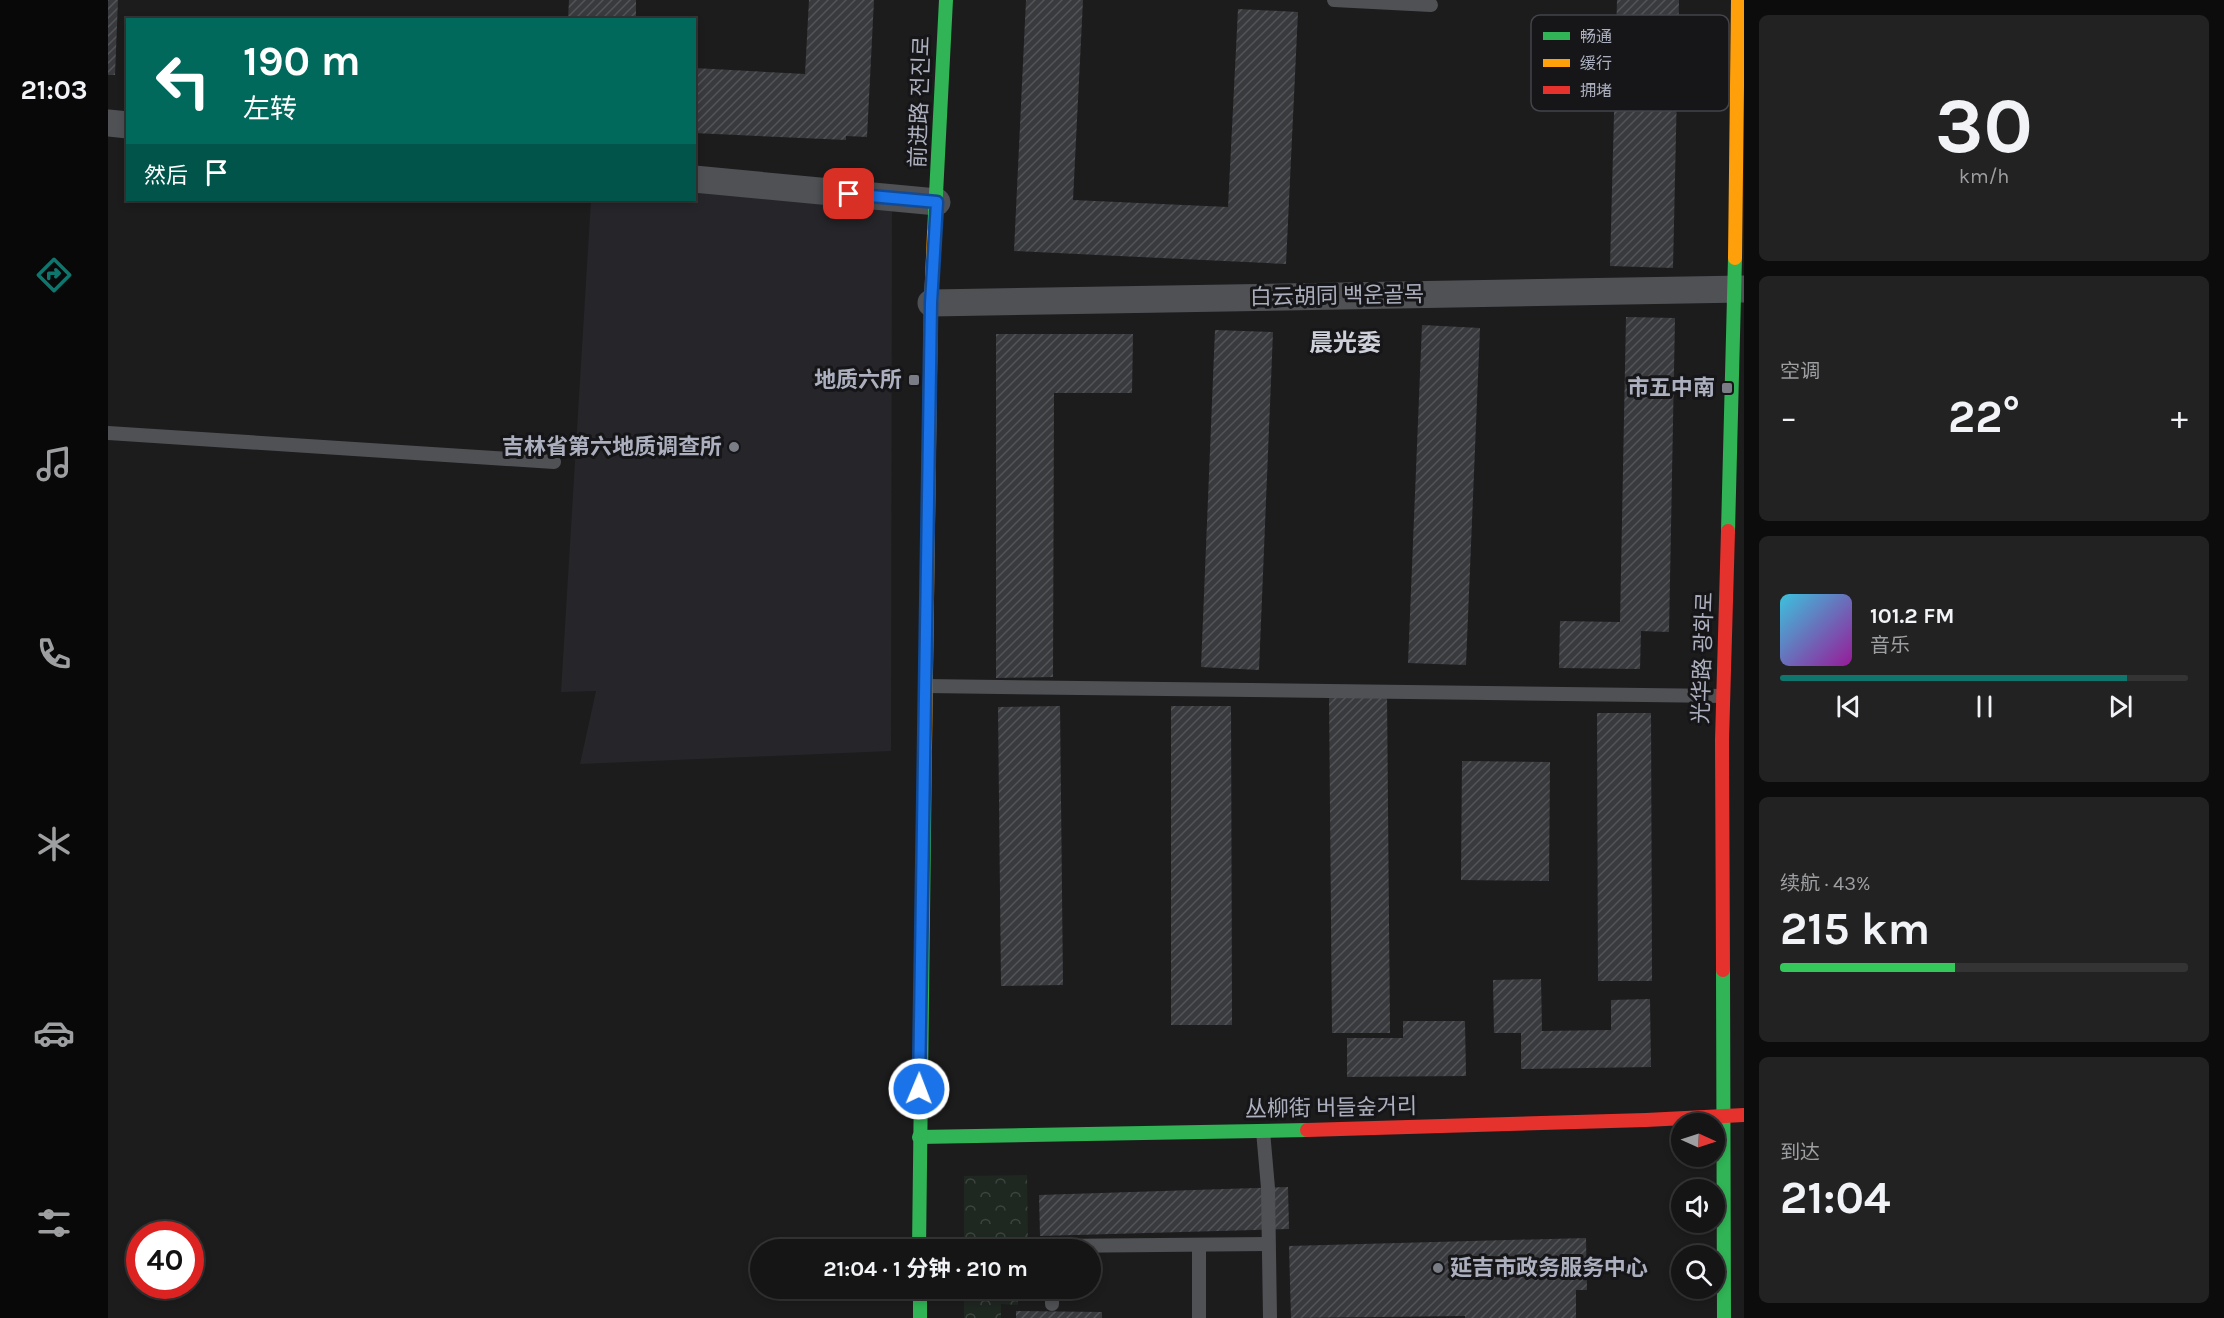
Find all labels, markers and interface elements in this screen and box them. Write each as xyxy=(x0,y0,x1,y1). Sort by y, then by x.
legend xyxy=(1531,15,1729,111)
text: 畅通 xyxy=(1580,27,1612,46)
text: 190 m xyxy=(243,36,361,86)
street label: 前进路 전진로 xyxy=(905,36,935,168)
icon: left xyxy=(144,42,222,120)
text: 缓行 xyxy=(1580,54,1612,73)
text: 21:03 xyxy=(20,74,88,106)
text: 30 xyxy=(1935,80,2033,172)
text: 拥堵 xyxy=(1580,81,1612,100)
text: 左转 xyxy=(243,93,297,125)
icon: arrive xyxy=(200,156,233,189)
text: 然后 xyxy=(144,163,188,189)
text: km/h xyxy=(1959,165,2009,188)
pin xyxy=(823,168,874,219)
icon: arrive xyxy=(832,177,865,210)
icon: directions xyxy=(33,254,75,296)
street label: 白云胡同 백운골목 xyxy=(1250,281,1424,311)
district label: 晨光委 xyxy=(1309,329,1381,357)
text: 空调 xyxy=(1780,360,1820,383)
place label: 地质六所 xyxy=(814,367,902,393)
marker: 地质六所 xyxy=(907,373,921,387)
place label: 市五中南 xyxy=(1627,375,1715,401)
marker: 市五中南 xyxy=(1720,381,1734,395)
text: 22° xyxy=(1948,391,2020,443)
text: − xyxy=(1780,398,1797,436)
text: + xyxy=(2171,398,2188,436)
place label: 吉林省第六地质调查所 xyxy=(502,434,722,460)
marker: 吉林省第六地质调查所 xyxy=(727,440,741,454)
icon: music xyxy=(33,443,75,485)
street label: 光华路 광화로 xyxy=(1688,592,1718,724)
text: 101.2 FM xyxy=(1870,603,1954,629)
icon: phone xyxy=(33,633,75,675)
text: 音乐 xyxy=(1870,634,1910,657)
icon: previous xyxy=(1832,690,1865,723)
icon: pause xyxy=(1968,690,2001,723)
icon: next xyxy=(2104,690,2137,723)
icon: climate xyxy=(33,823,75,865)
text: 续航 · 43% xyxy=(1780,872,1871,895)
text: 215 km xyxy=(1780,903,1930,955)
icon: car xyxy=(33,1012,75,1054)
position arrow xyxy=(887,1057,951,1121)
street label: 丛柳街 버들숲거리 xyxy=(1245,1093,1417,1123)
north arrow xyxy=(1671,1113,1725,1167)
map controls xyxy=(1671,1113,1725,1299)
text: 到达 xyxy=(1780,1141,1820,1164)
text: 21:04 xyxy=(1780,1172,1891,1224)
button: sound xyxy=(1671,1179,1725,1233)
icon: filters xyxy=(33,1202,75,1244)
speed limit sign: 40 xyxy=(126,1221,204,1299)
button: search xyxy=(1671,1245,1725,1299)
place label: 延吉市政务服务中心 xyxy=(1450,1255,1648,1281)
text: 21:04 · 1 分钟 · 210 m xyxy=(823,1256,1028,1282)
marker: 延吉市政务服务中心 xyxy=(1431,1261,1445,1275)

